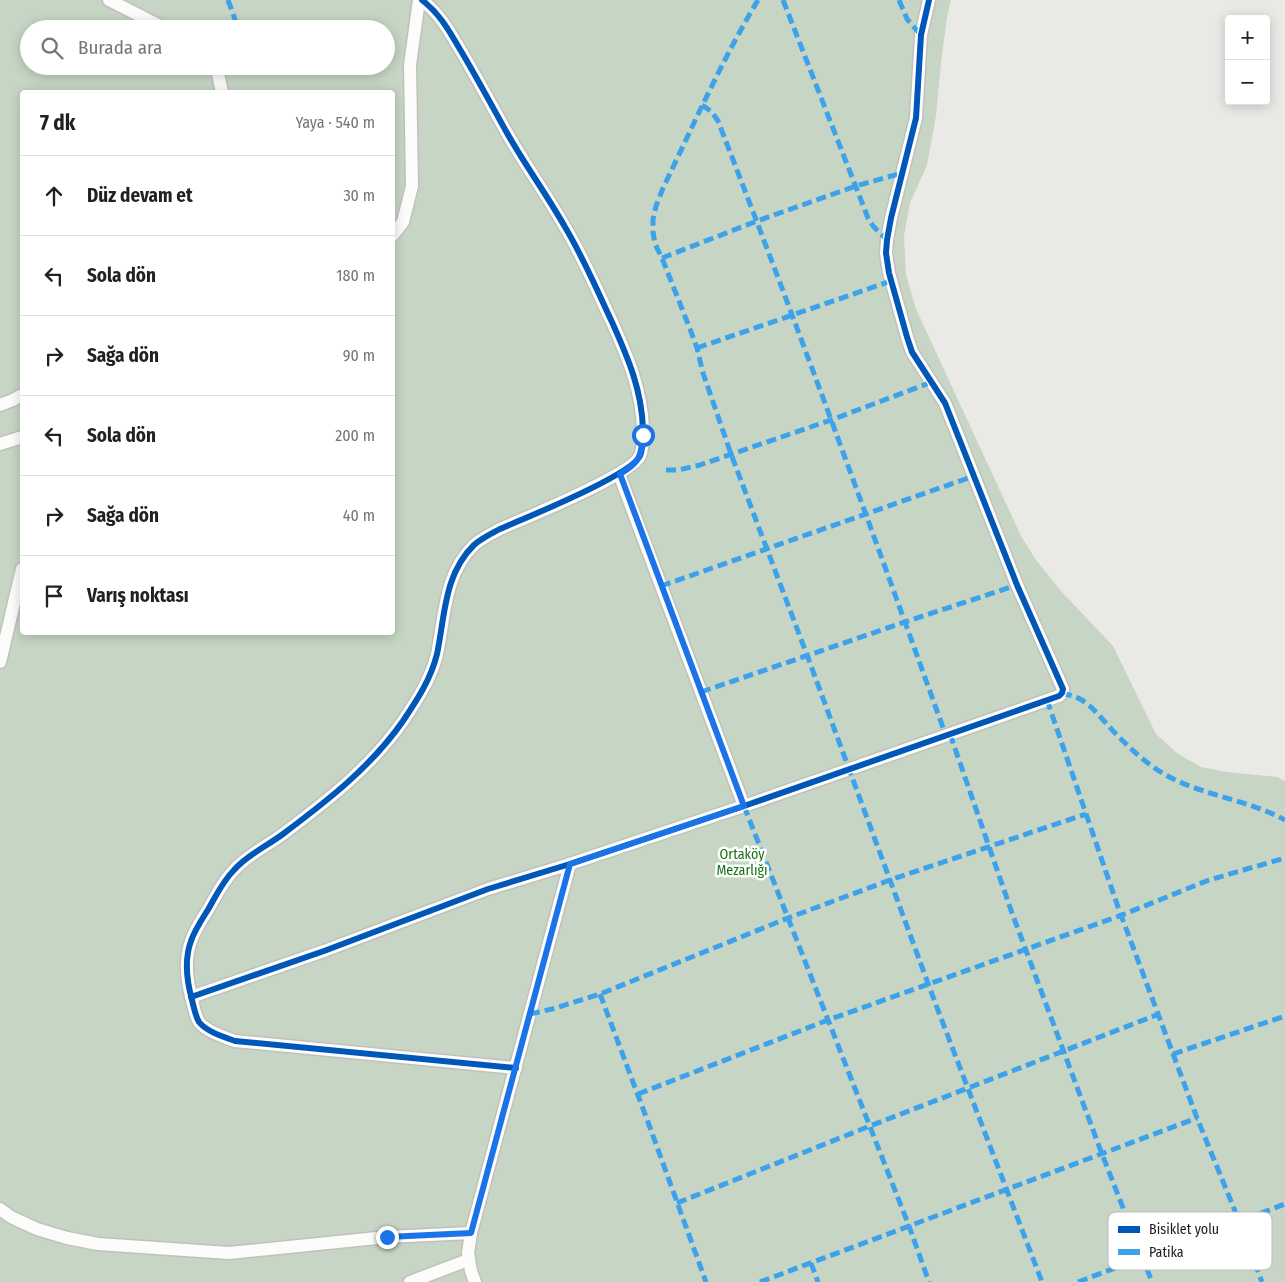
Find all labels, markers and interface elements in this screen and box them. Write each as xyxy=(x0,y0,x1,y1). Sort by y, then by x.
map controls xyxy=(1225,15,1270,105)
button: + xyxy=(1225,15,1270,60)
search box xyxy=(20,20,395,75)
icon: search xyxy=(38,34,66,62)
text: Burada ara xyxy=(78,36,162,59)
button: − xyxy=(1225,60,1270,105)
text: 7 dk xyxy=(40,110,75,136)
text: Yaya · 540 m xyxy=(296,113,375,132)
icon: ahead xyxy=(40,182,68,210)
text: Düz devam et xyxy=(87,184,193,207)
text: 30 m xyxy=(343,186,375,205)
icon: left xyxy=(40,262,68,290)
text: Sola dön xyxy=(87,264,156,287)
text: 180 m xyxy=(336,266,375,285)
icon: right xyxy=(40,342,68,370)
text: Sağa dön xyxy=(87,344,159,367)
text: 90 m xyxy=(343,346,375,365)
icon: left xyxy=(40,422,68,450)
text: Sola dön xyxy=(87,424,156,447)
route start xyxy=(632,424,655,447)
text: 200 m xyxy=(335,426,375,445)
icon: right xyxy=(40,502,68,530)
text: Sağa dön xyxy=(87,504,159,527)
text: 40 m xyxy=(343,506,375,525)
icon: arrive xyxy=(40,582,68,610)
text: Varış noktası xyxy=(87,584,189,607)
park label: Ortaköy Mezarlığı xyxy=(716,846,768,879)
legend xyxy=(1108,1212,1272,1270)
text: Bisiklet yolu xyxy=(1149,1221,1219,1238)
route end xyxy=(376,1226,399,1249)
text: Patika xyxy=(1149,1244,1184,1261)

